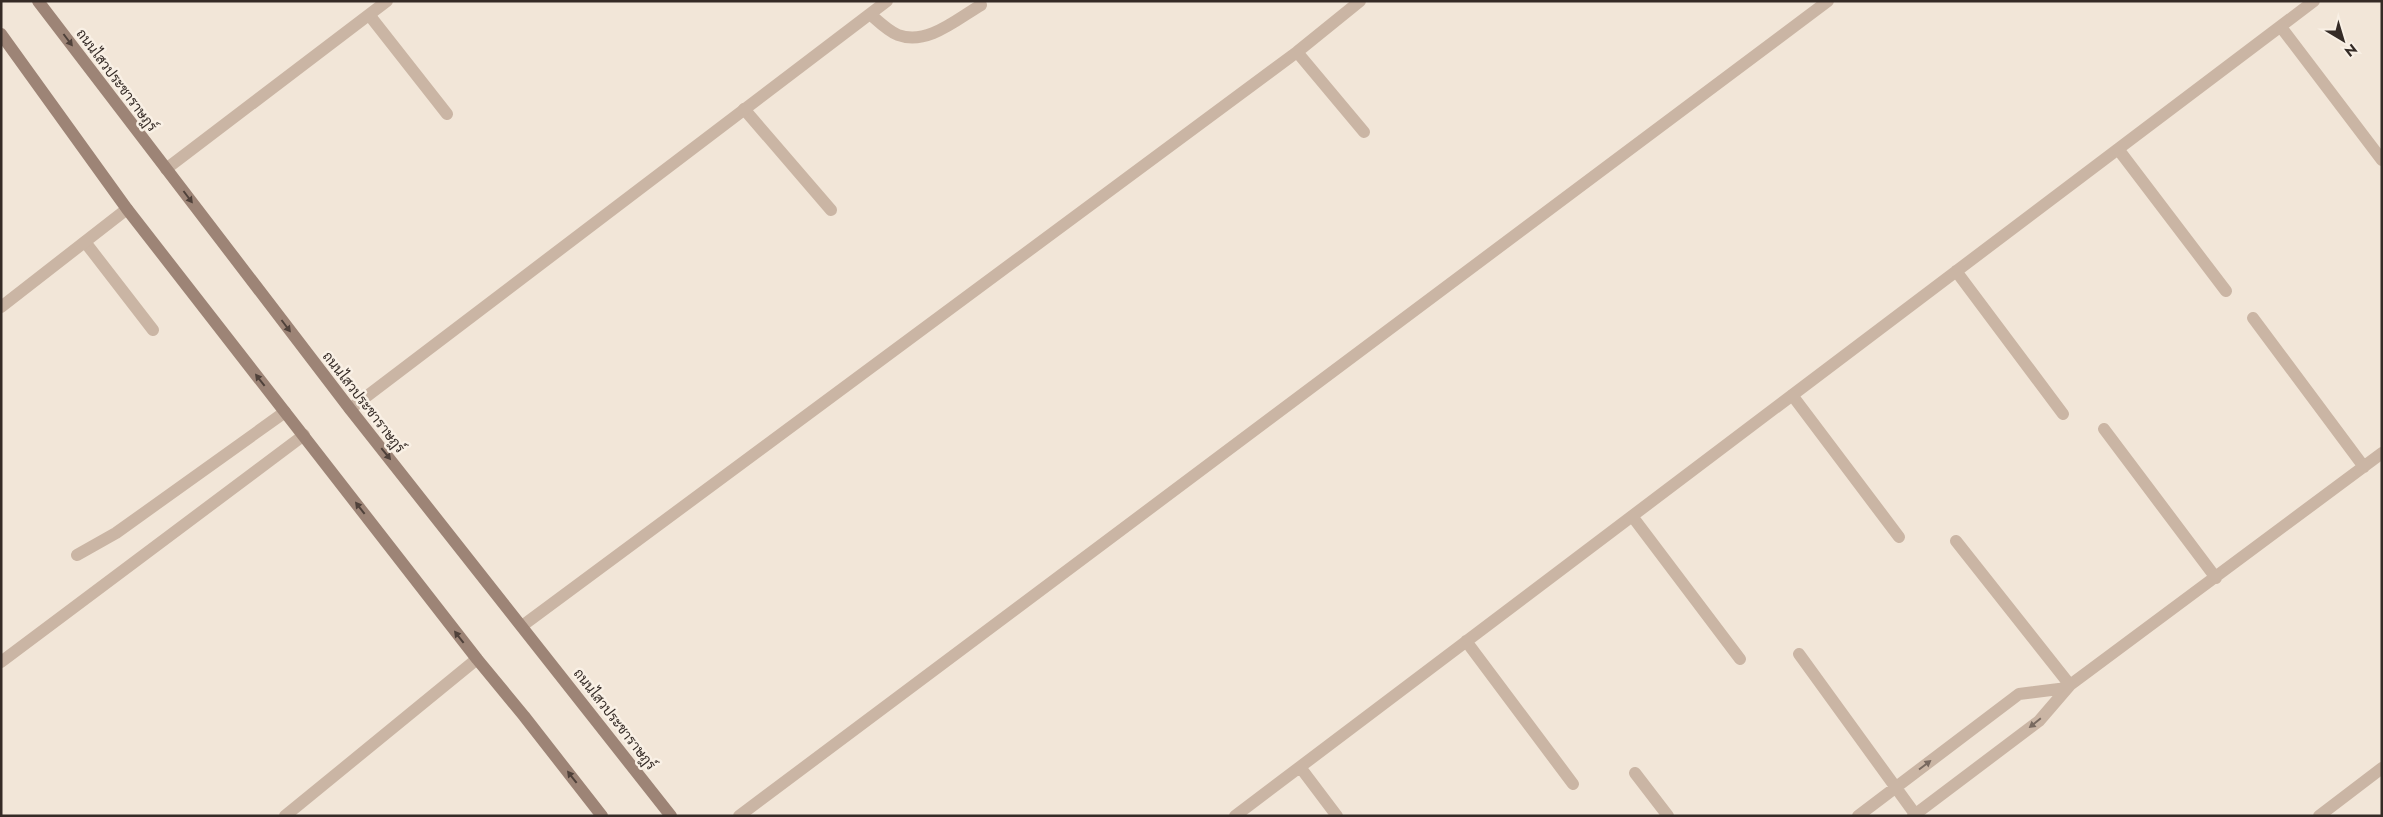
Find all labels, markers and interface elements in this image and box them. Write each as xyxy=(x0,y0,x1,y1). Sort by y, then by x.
north arrow xyxy=(2318,15,2368,65)
street label: ถนนไสวประชาราษฎร์ xyxy=(72,25,162,136)
one-way arrow xyxy=(62,33,73,46)
text: N xyxy=(2340,39,2362,62)
one-way arrow xyxy=(182,190,193,203)
one-way arrow xyxy=(281,319,292,332)
street label: ถนนไสวประชาราษฎร์ xyxy=(318,347,410,457)
one-way arrow xyxy=(255,373,265,387)
one-way arrow xyxy=(380,448,391,461)
one-way arrow xyxy=(355,501,365,515)
one-way arrow xyxy=(454,631,465,644)
street label: ถนนไสวประชาราษฎร์ xyxy=(569,664,661,774)
one-way arrow xyxy=(2028,718,2041,729)
one-way arrow xyxy=(1918,760,1931,771)
one-way arrow xyxy=(567,771,578,784)

